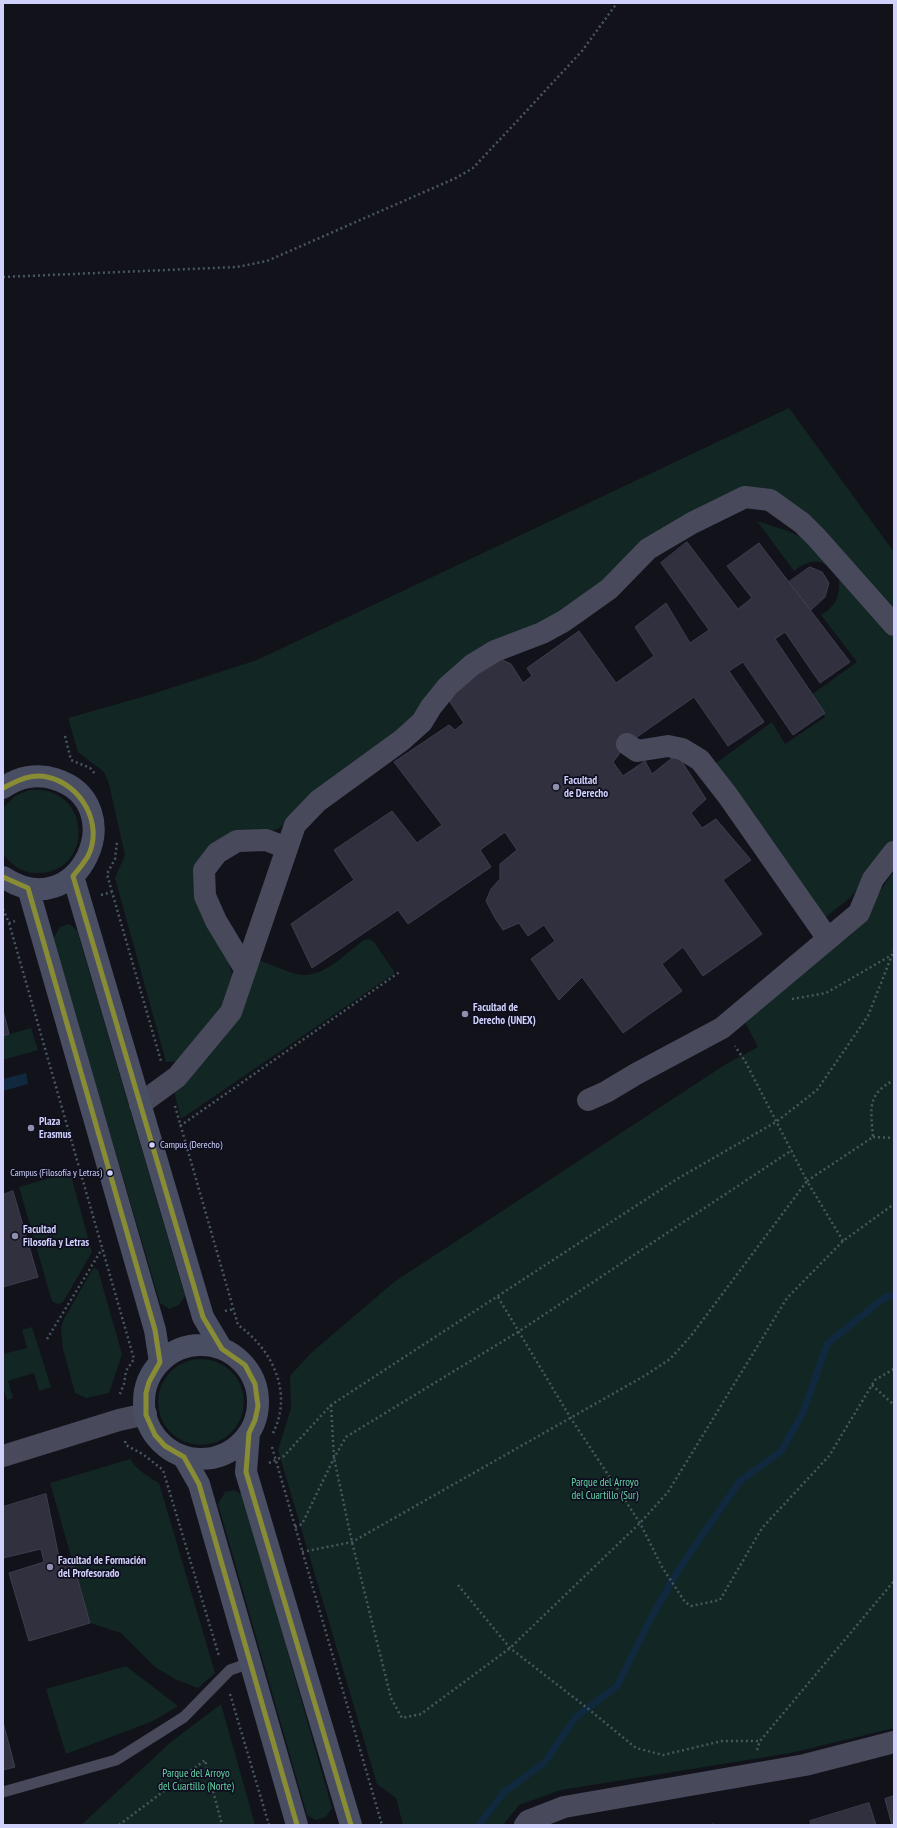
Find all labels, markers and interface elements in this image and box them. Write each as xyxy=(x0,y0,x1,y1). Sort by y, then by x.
place label: Facultad de Derecho xyxy=(564,774,608,800)
marker: Facultad de Derecho xyxy=(551,782,561,792)
place label: Facultad de Derecho (UNEX) xyxy=(473,1001,536,1027)
marker: Facultad de Derecho (UNEX) xyxy=(460,1009,470,1019)
place label: Plaza Erasmus xyxy=(39,1115,71,1141)
marker: Plaza Erasmus xyxy=(26,1123,36,1133)
place label: Campus (Derecho) xyxy=(160,1139,222,1151)
marker: Campus (Derecho) xyxy=(147,1140,157,1150)
place label: Campus (Filosofía y Letras) xyxy=(10,1167,102,1179)
marker: Campus (Filosofía y Letras) xyxy=(105,1168,115,1178)
place label: Facultad Filosofía y Letras xyxy=(23,1223,89,1249)
marker: Facultad Filosofía y Letras xyxy=(10,1231,20,1241)
park label: Parque del Arroyo del Cuartillo (Sur) xyxy=(571,1476,639,1502)
place label: Facultad de Formación del Profesorado xyxy=(58,1554,146,1580)
marker: Facultad de Formación del Profesorado xyxy=(45,1562,55,1572)
park label: Parque del Arroyo del Cuartillo (Norte) xyxy=(158,1767,234,1793)

